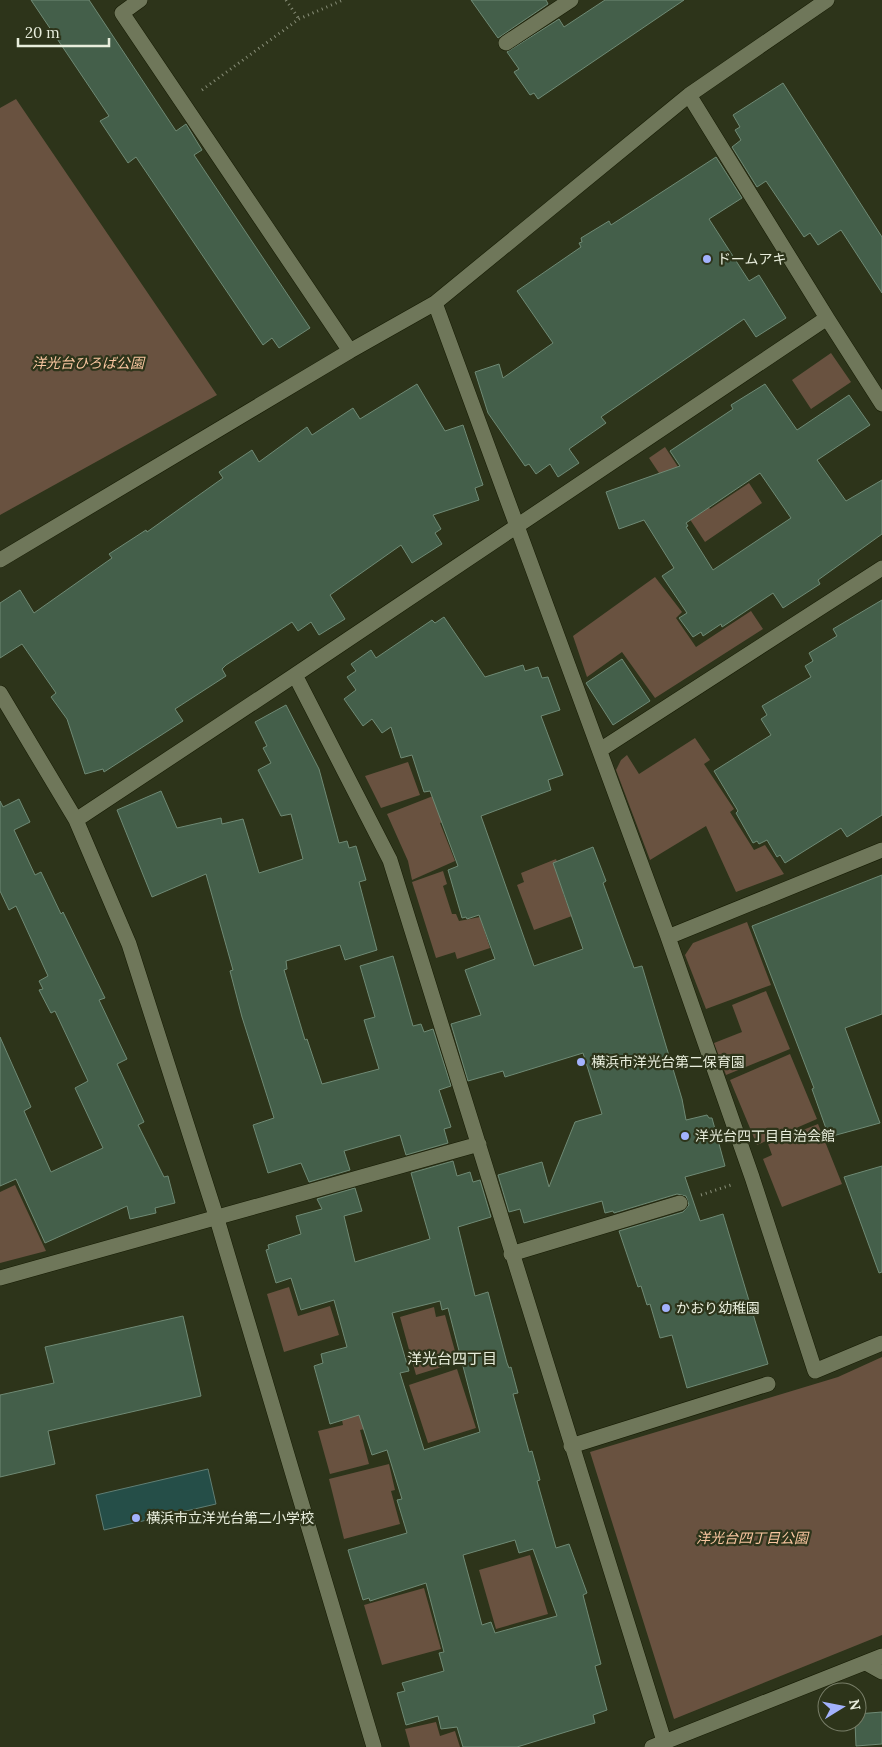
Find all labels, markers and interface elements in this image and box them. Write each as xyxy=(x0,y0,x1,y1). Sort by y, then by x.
scale bar xyxy=(18,15,109,47)
text: 20 m xyxy=(25,23,60,42)
place label: ドームアキ xyxy=(717,250,787,268)
marker: ドームアキ xyxy=(701,253,713,265)
park label: 洋光台ひろば公園 xyxy=(32,354,146,372)
place label: 横浜市洋光台第二保育園 xyxy=(591,1053,745,1071)
marker: 横浜市洋光台第二保育園 xyxy=(575,1056,587,1068)
place label: 洋光台四丁目自治会館 xyxy=(695,1127,835,1145)
marker: 洋光台四丁目自治会館 xyxy=(679,1130,691,1142)
place label: かおり幼稚園 xyxy=(676,1299,760,1317)
marker: かおり幼稚園 xyxy=(660,1302,672,1314)
district label: 洋光台四丁目 xyxy=(407,1349,497,1368)
place label: 横浜市立洋光台第二小学校 xyxy=(146,1509,314,1527)
marker: 横浜市立洋光台第二小学校 xyxy=(130,1512,142,1524)
park label: 洋光台四丁目公園 xyxy=(696,1529,810,1547)
north arrow xyxy=(817,1682,867,1732)
text: N xyxy=(845,1698,865,1712)

